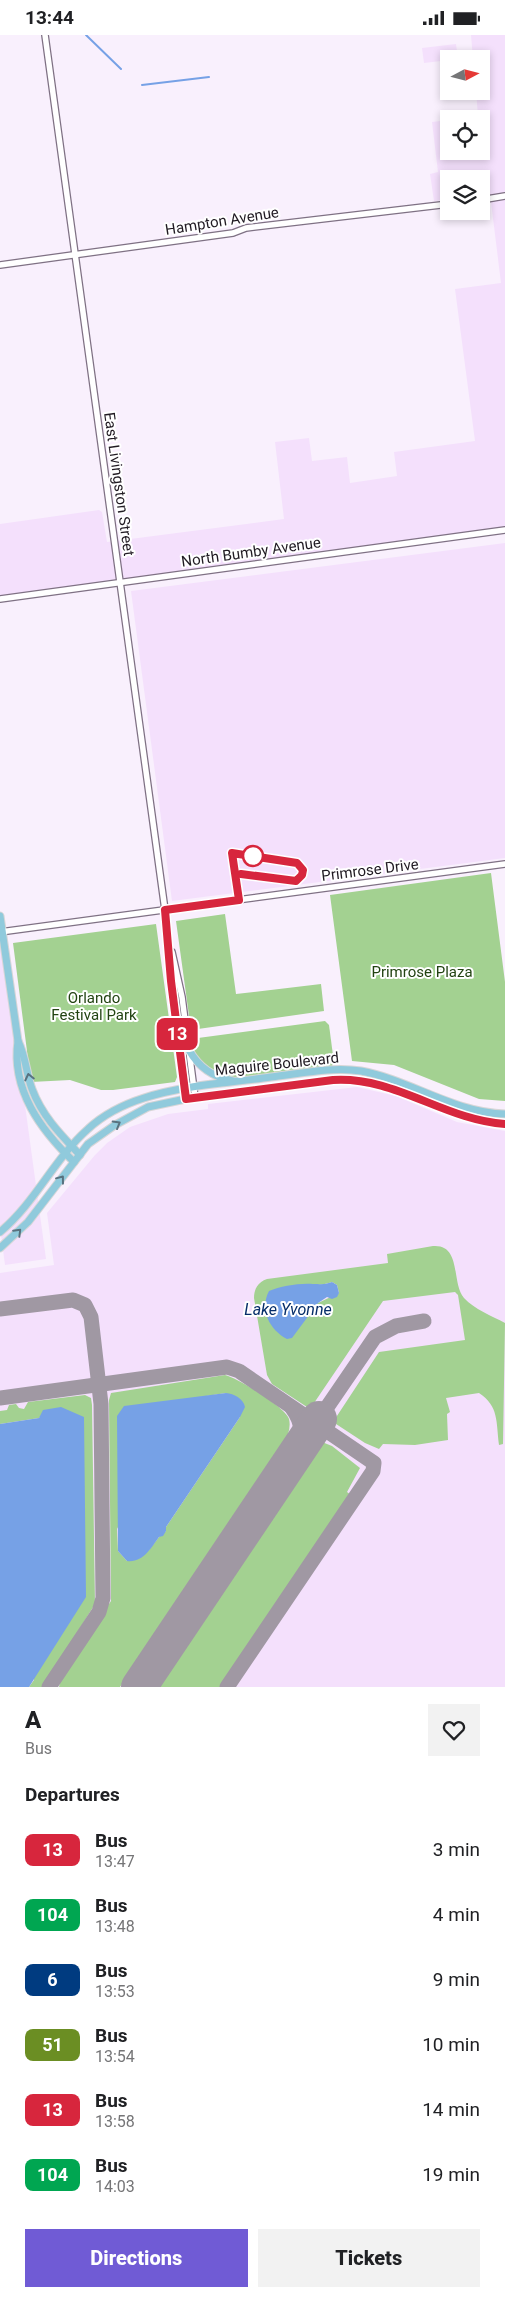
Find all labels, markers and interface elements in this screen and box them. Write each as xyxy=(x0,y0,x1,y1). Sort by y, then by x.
text: 13:44 xyxy=(25,6,74,29)
north arrow xyxy=(440,50,490,100)
map controls xyxy=(440,50,490,220)
button: locate xyxy=(440,110,490,160)
button: layers xyxy=(440,170,490,220)
street label: Hampton Avenue xyxy=(164,203,280,239)
street label: East Livingston Street xyxy=(100,411,138,557)
street label: North Bumby Avenue xyxy=(180,533,322,571)
unlabelled marker xyxy=(242,845,264,867)
street label: Primrose Drive xyxy=(320,855,420,885)
park label: Primrose Plaza xyxy=(371,963,473,981)
park label: Orlando Festival Park xyxy=(51,989,137,1024)
line badge: 13 xyxy=(154,1018,200,1050)
text: 13 xyxy=(167,1023,187,1044)
street label: Maguire Boulevard xyxy=(214,1049,340,1079)
one-way arrow xyxy=(24,1073,35,1082)
one-way arrow xyxy=(111,1120,120,1130)
one-way arrow xyxy=(55,1175,64,1185)
one-way arrow xyxy=(12,1229,21,1238)
water label: Lake Yvonne xyxy=(244,1300,332,1319)
button: heart xyxy=(428,1704,480,1756)
text: A xyxy=(25,1706,41,1734)
text: Bus xyxy=(25,1739,52,1758)
text: Departures xyxy=(25,1783,120,1806)
text: Bus xyxy=(95,1829,128,1852)
text: 3 min xyxy=(433,1838,480,1861)
text: 13 xyxy=(42,1839,63,1860)
text: 13:47 xyxy=(95,1852,135,1871)
text: Bus xyxy=(95,1894,128,1917)
text: 4 min xyxy=(433,1903,480,1926)
text: 104 xyxy=(37,1904,68,1925)
text: 13:48 xyxy=(95,1917,135,1936)
text: Bus xyxy=(95,1959,128,1982)
text: 9 min xyxy=(433,1968,480,1991)
text: 6 xyxy=(47,1969,58,1990)
text: 13:53 xyxy=(95,1982,135,2001)
text: Bus xyxy=(95,2024,128,2047)
text: 10 min xyxy=(422,2033,480,2056)
text: 51 xyxy=(42,2034,63,2055)
text: 13:54 xyxy=(95,2047,135,2066)
text: Bus xyxy=(95,2089,128,2112)
text: 14 min xyxy=(422,2098,480,2121)
text: 13 xyxy=(42,2099,63,2120)
text: 13:58 xyxy=(95,2112,135,2131)
text: Bus xyxy=(95,2154,128,2177)
text: 19 min xyxy=(422,2163,480,2186)
text: 104 xyxy=(37,2164,68,2185)
text: 14:03 xyxy=(95,2177,135,2196)
button: Directions xyxy=(25,2229,248,2287)
button: Tickets xyxy=(258,2229,480,2287)

